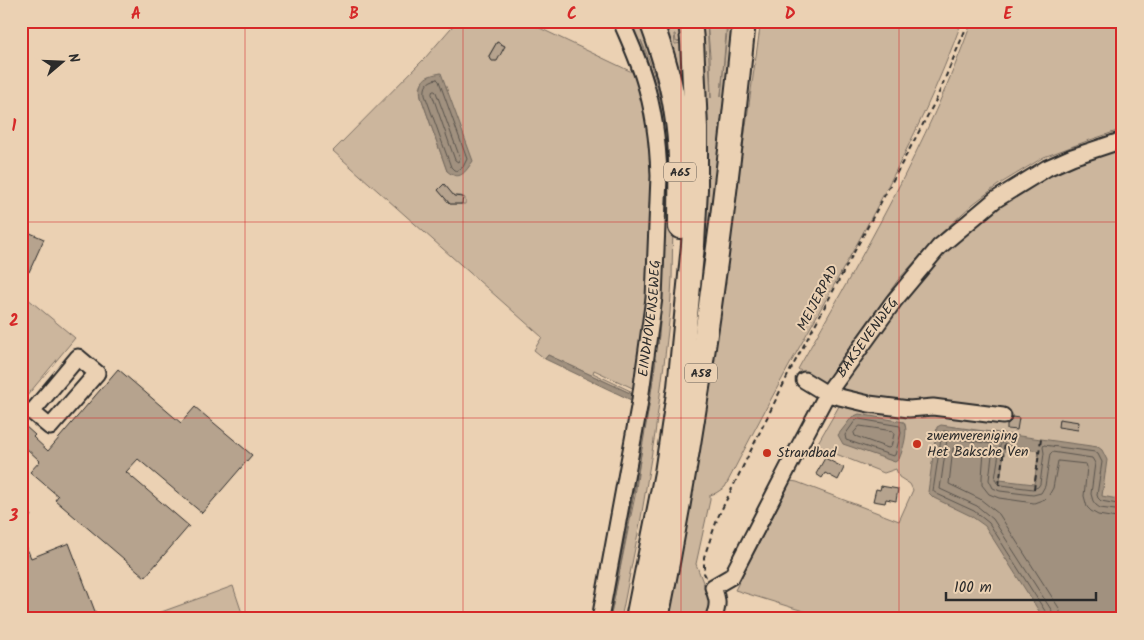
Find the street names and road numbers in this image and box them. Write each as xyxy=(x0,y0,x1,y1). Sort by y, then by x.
road number: A65 xyxy=(664,162,696,182)
street label: EINDHOVENSEWEG xyxy=(632,259,667,378)
street label: MEIJERPAD xyxy=(791,261,845,335)
street label: BAKSEVENWEG xyxy=(831,293,904,382)
road number: A58 xyxy=(685,363,717,382)

